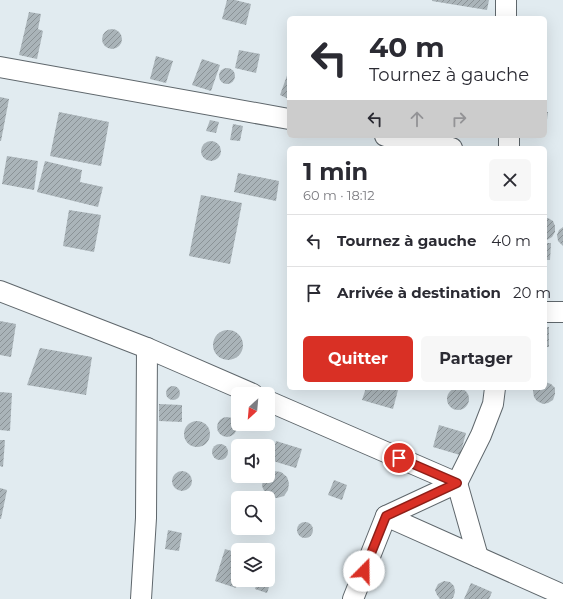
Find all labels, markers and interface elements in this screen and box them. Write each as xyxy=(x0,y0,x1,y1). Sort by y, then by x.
text: 40 m xyxy=(369,30,445,64)
icon: left xyxy=(303,32,355,84)
text: Tournez à gauche xyxy=(369,64,529,86)
icon: left xyxy=(364,108,386,130)
icon: ahead xyxy=(406,108,428,130)
icon: right xyxy=(448,108,470,130)
text: 1 min xyxy=(303,157,368,186)
button: close xyxy=(489,159,531,201)
text: 60 m · 18:12 xyxy=(303,187,375,203)
icon: left xyxy=(303,230,325,252)
text: Tournez à gauche xyxy=(337,231,476,250)
text: 40 m xyxy=(491,231,531,250)
icon: arrive xyxy=(303,282,325,304)
text: Arrivée à destination xyxy=(337,283,501,302)
text: 20 m xyxy=(513,283,551,302)
button: Quitter xyxy=(303,336,413,382)
button: Partager xyxy=(421,336,531,382)
north arrow xyxy=(231,387,275,431)
map controls xyxy=(231,387,275,587)
button: sound xyxy=(231,439,275,483)
pin xyxy=(382,441,416,475)
icon: arrive xyxy=(388,447,410,469)
button: search xyxy=(231,491,275,535)
button: layers xyxy=(231,543,275,587)
position arrow xyxy=(343,550,385,592)

